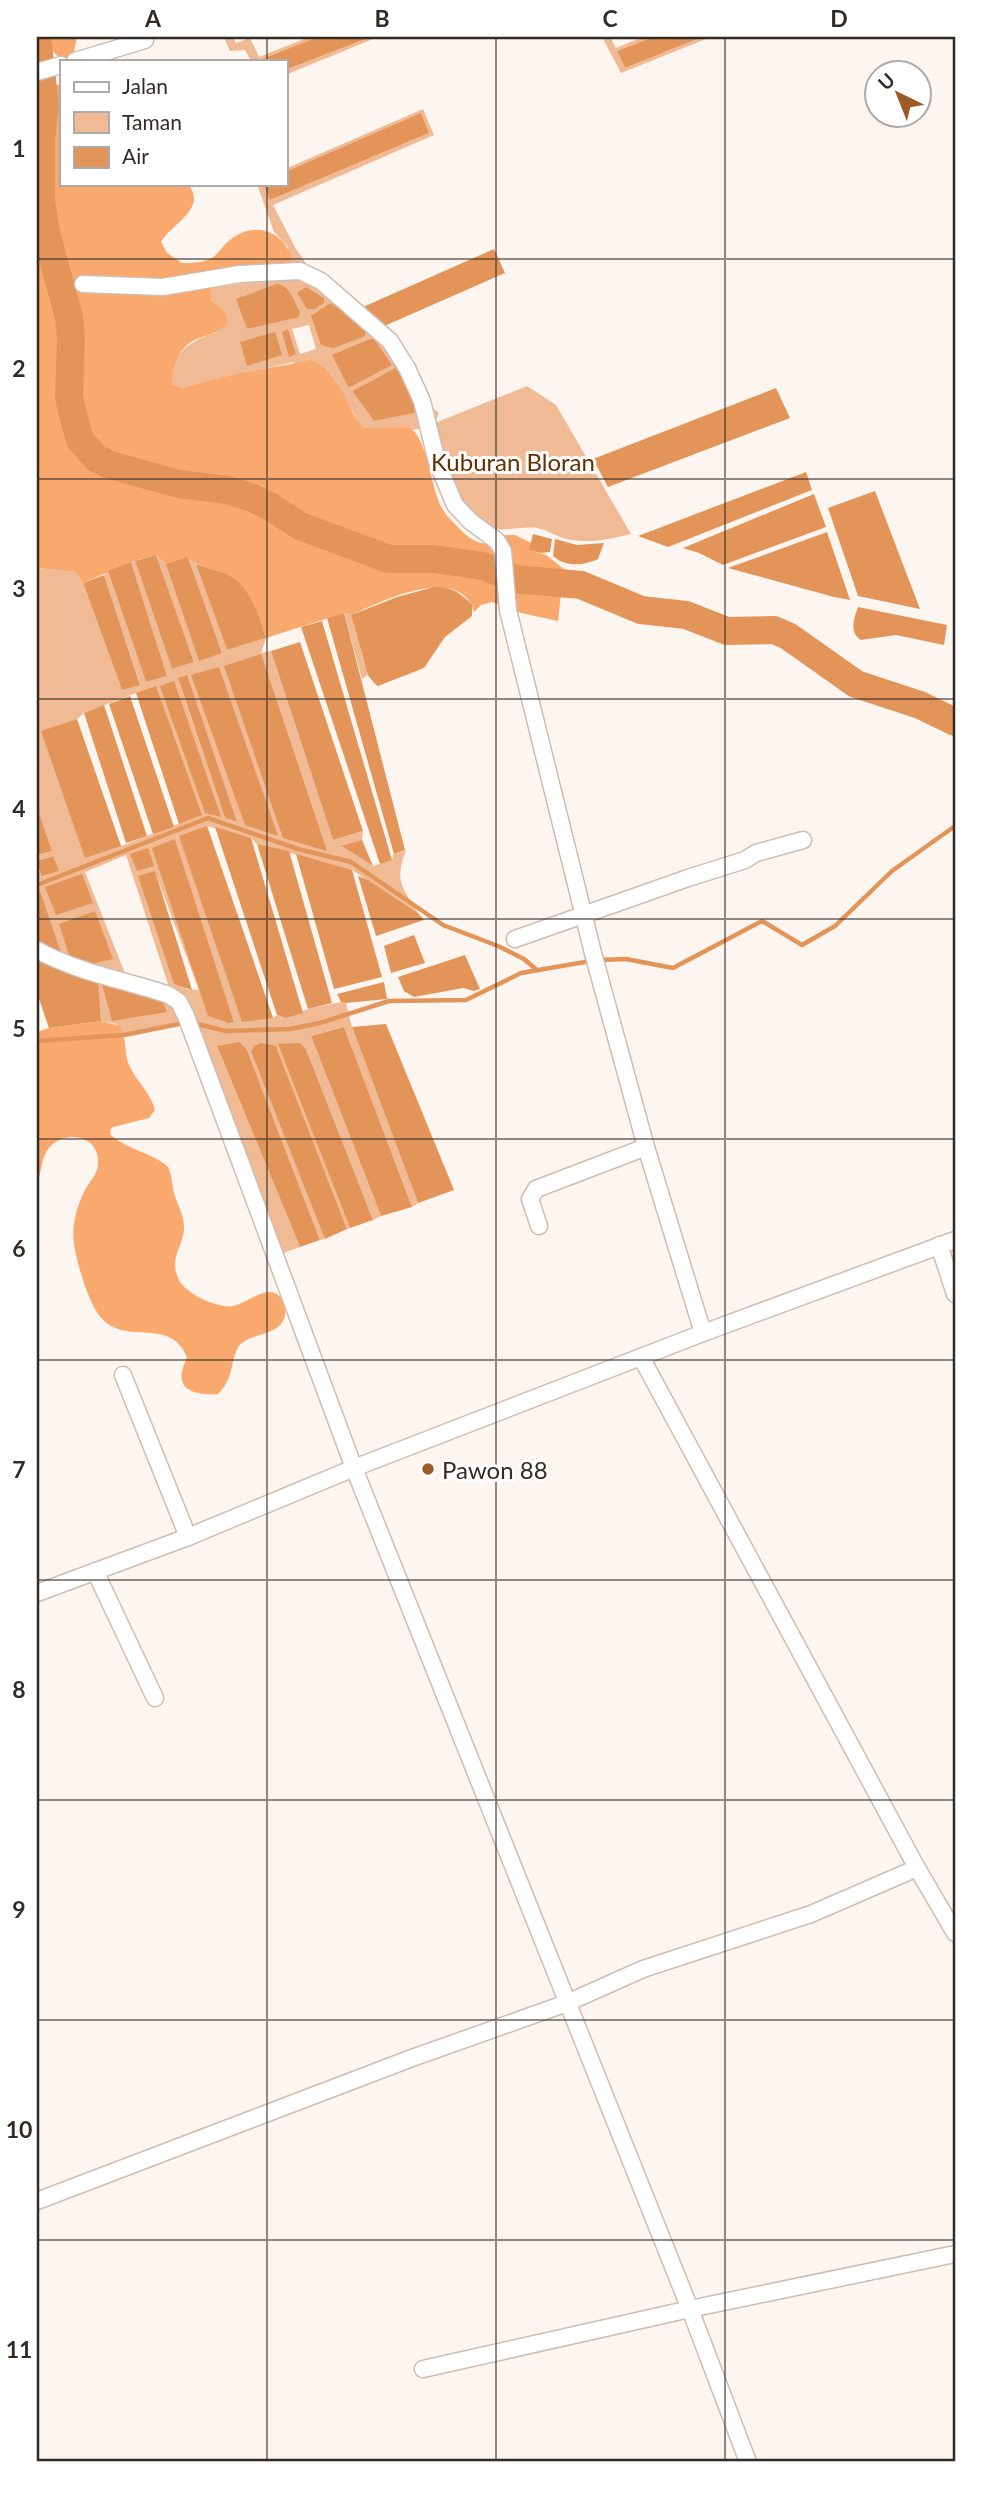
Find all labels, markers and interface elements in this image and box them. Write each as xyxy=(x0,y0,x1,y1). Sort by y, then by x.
text: A xyxy=(144,4,162,32)
text: B xyxy=(374,4,390,32)
text: C xyxy=(602,4,618,32)
text: D xyxy=(830,4,848,32)
legend xyxy=(60,60,287,186)
north arrow xyxy=(862,60,932,130)
text: U xyxy=(873,68,899,94)
text: Jalan xyxy=(122,73,168,98)
text: Taman xyxy=(122,109,182,134)
text: 1 xyxy=(12,134,26,162)
text: Air xyxy=(122,143,149,168)
text: 2 xyxy=(12,354,26,382)
park label: Kuburan Bloran xyxy=(431,447,595,476)
text: 3 xyxy=(12,574,26,602)
text: 4 xyxy=(12,794,26,822)
text: 5 xyxy=(12,1014,26,1042)
text: 6 xyxy=(12,1234,26,1262)
text: 7 xyxy=(12,1455,26,1483)
place label: Pawon 88 xyxy=(442,1455,548,1484)
marker: Pawon 88 xyxy=(420,1461,436,1477)
text: 8 xyxy=(12,1675,26,1703)
text: 9 xyxy=(12,1895,26,1923)
text: 10 xyxy=(6,2115,32,2143)
text: 11 xyxy=(6,2335,32,2363)

